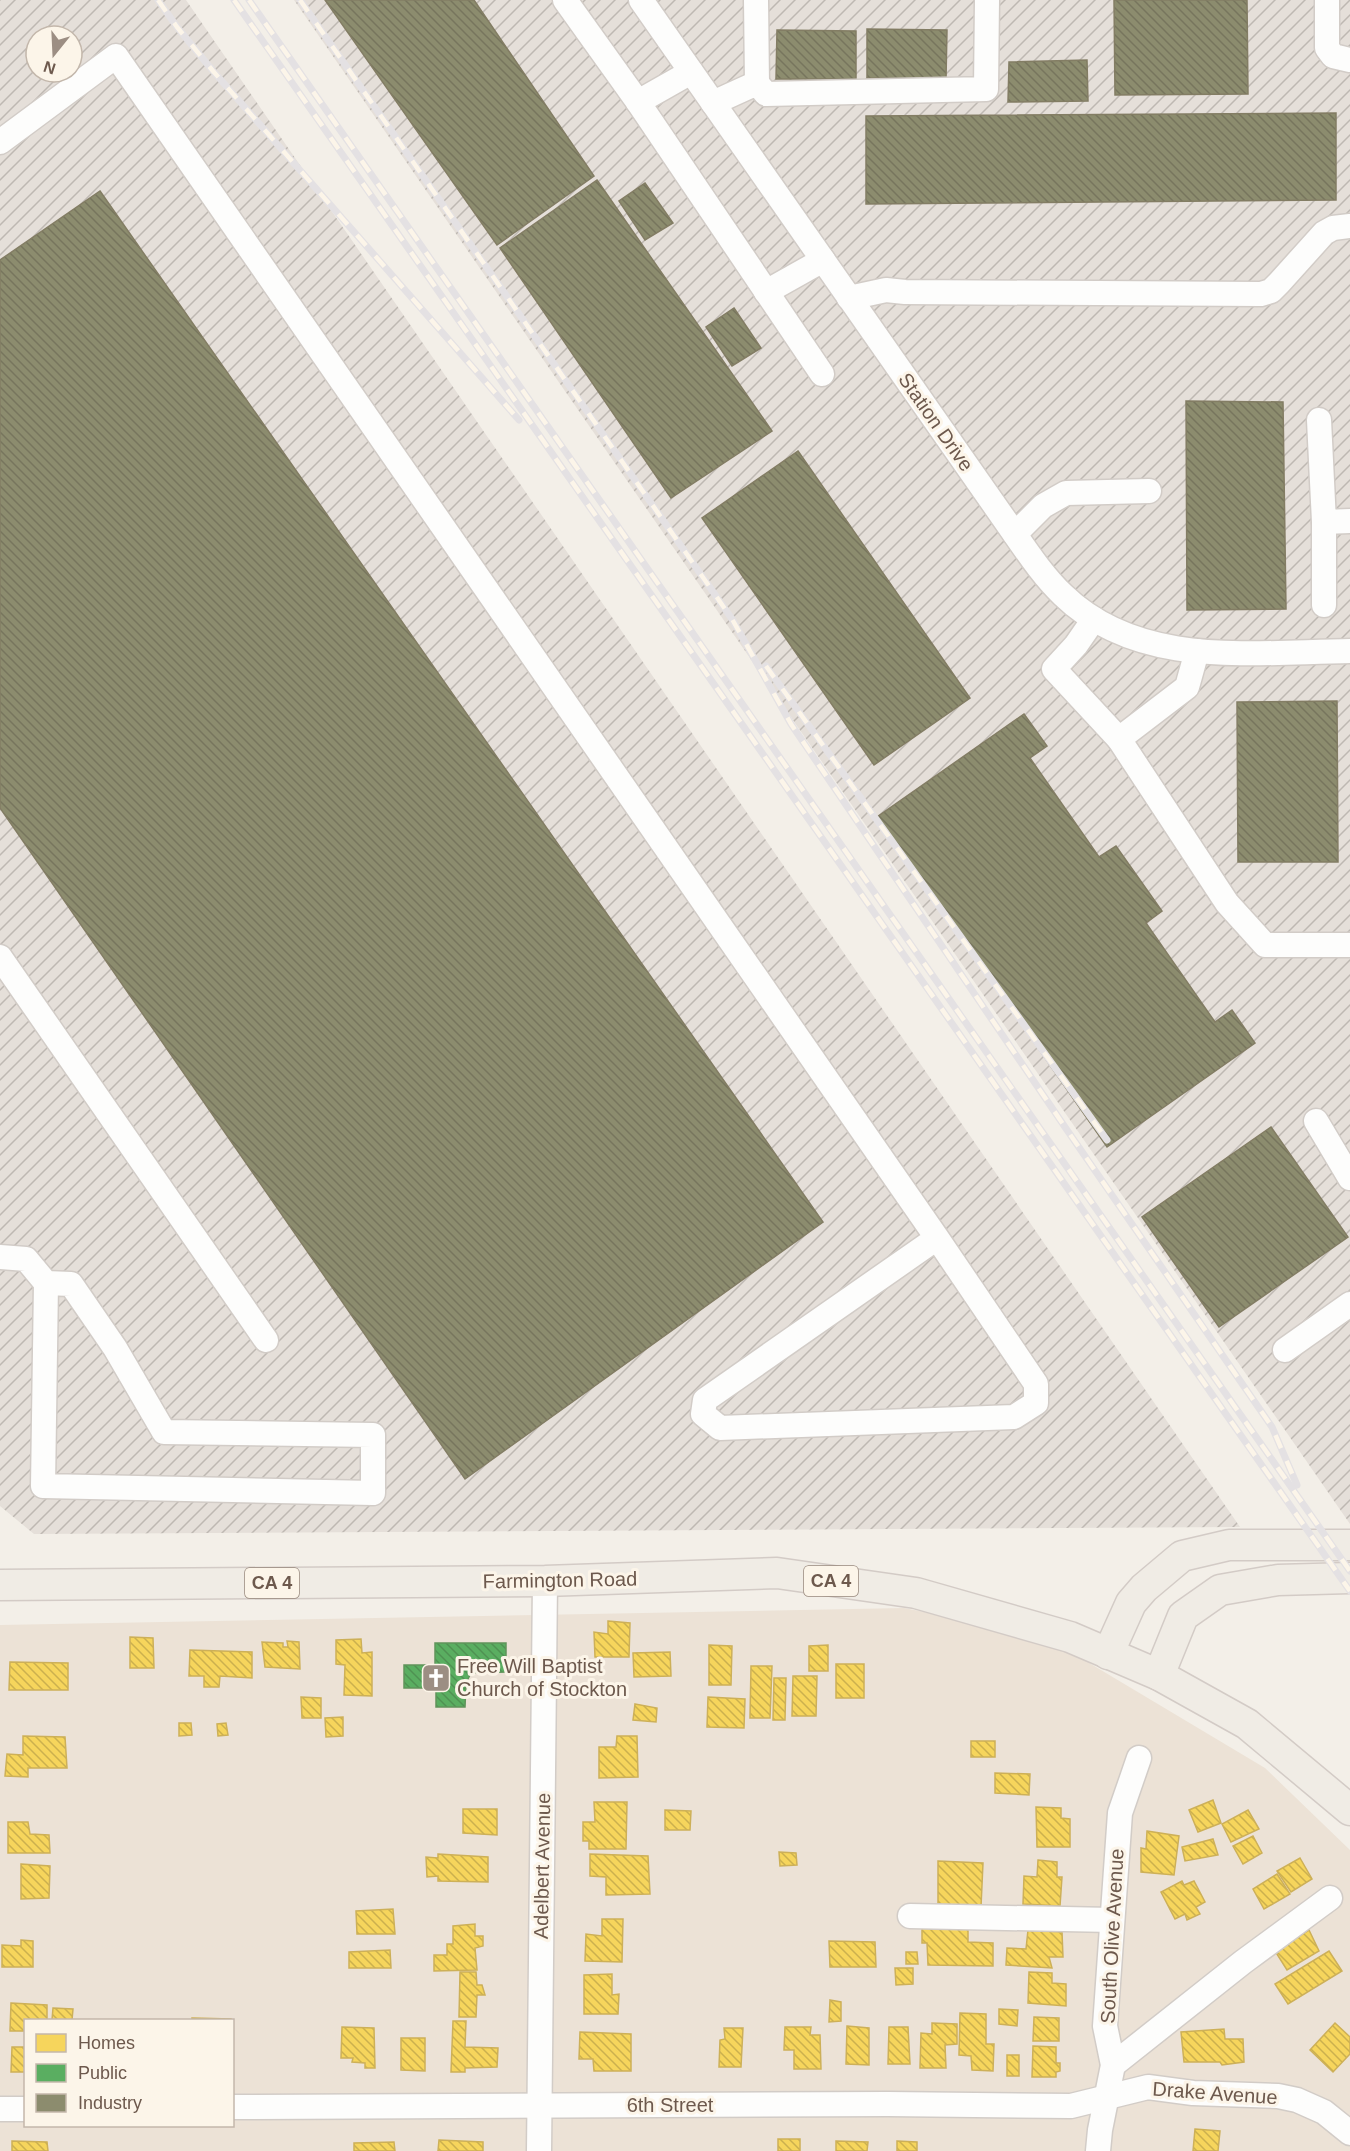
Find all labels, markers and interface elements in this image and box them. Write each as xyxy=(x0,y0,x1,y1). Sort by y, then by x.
north arrow xyxy=(24,24,84,84)
text: N xyxy=(41,58,58,78)
street label: Station Drive xyxy=(894,369,978,475)
road number: CA 4 xyxy=(804,1566,858,1596)
road number: CA 4 xyxy=(245,1568,299,1598)
street label: Farmington Road xyxy=(483,1568,637,1592)
place label: Free Will Baptist Church of Stockton xyxy=(457,1655,627,1700)
church icon: Free Will Baptist Church of Stockton xyxy=(420,1662,452,1694)
street label: Adelbert Avenue xyxy=(530,1793,554,1939)
street label: South Olive Avenue xyxy=(1096,1848,1128,2024)
legend xyxy=(24,2019,234,2127)
text: Homes xyxy=(78,2033,135,2053)
text: Public xyxy=(78,2063,127,2083)
street label: Drake Avenue xyxy=(1152,2078,1278,2108)
text: Industry xyxy=(78,2093,142,2113)
street label: 6th Street xyxy=(627,2094,714,2116)

